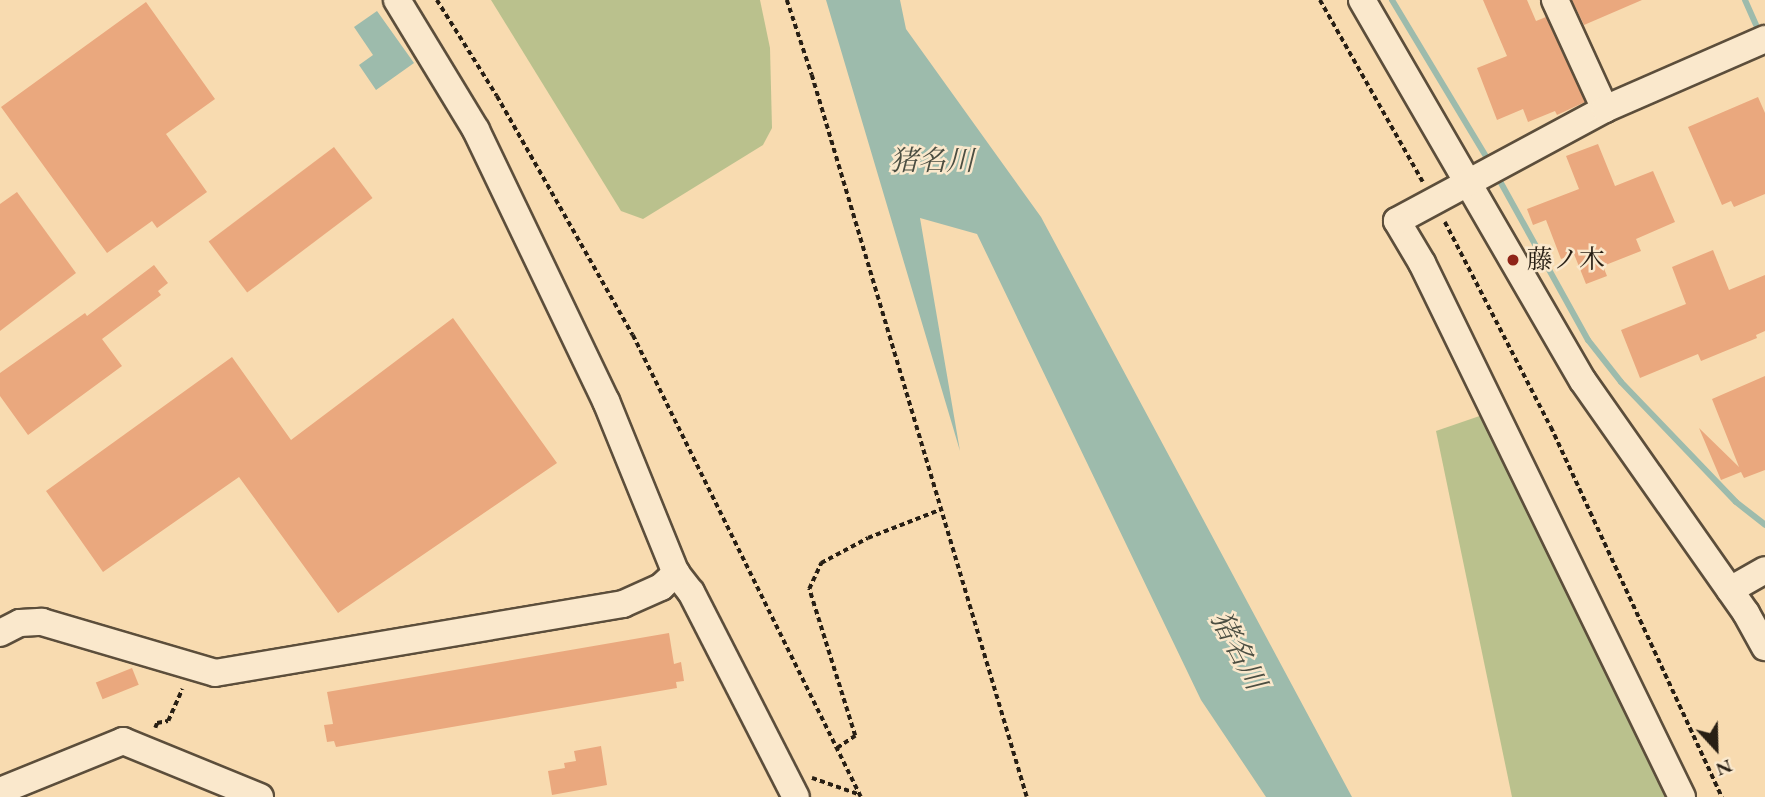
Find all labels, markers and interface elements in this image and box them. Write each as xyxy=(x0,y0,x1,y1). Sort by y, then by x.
water label: 猪名川 xyxy=(890,143,974,177)
place label: 藤ノ木 xyxy=(1527,244,1605,276)
marker: 藤ノ木 xyxy=(1505,252,1521,268)
water label: 猪名川 xyxy=(1204,605,1274,695)
north arrow xyxy=(1681,713,1751,783)
text: N xyxy=(1712,753,1736,782)

